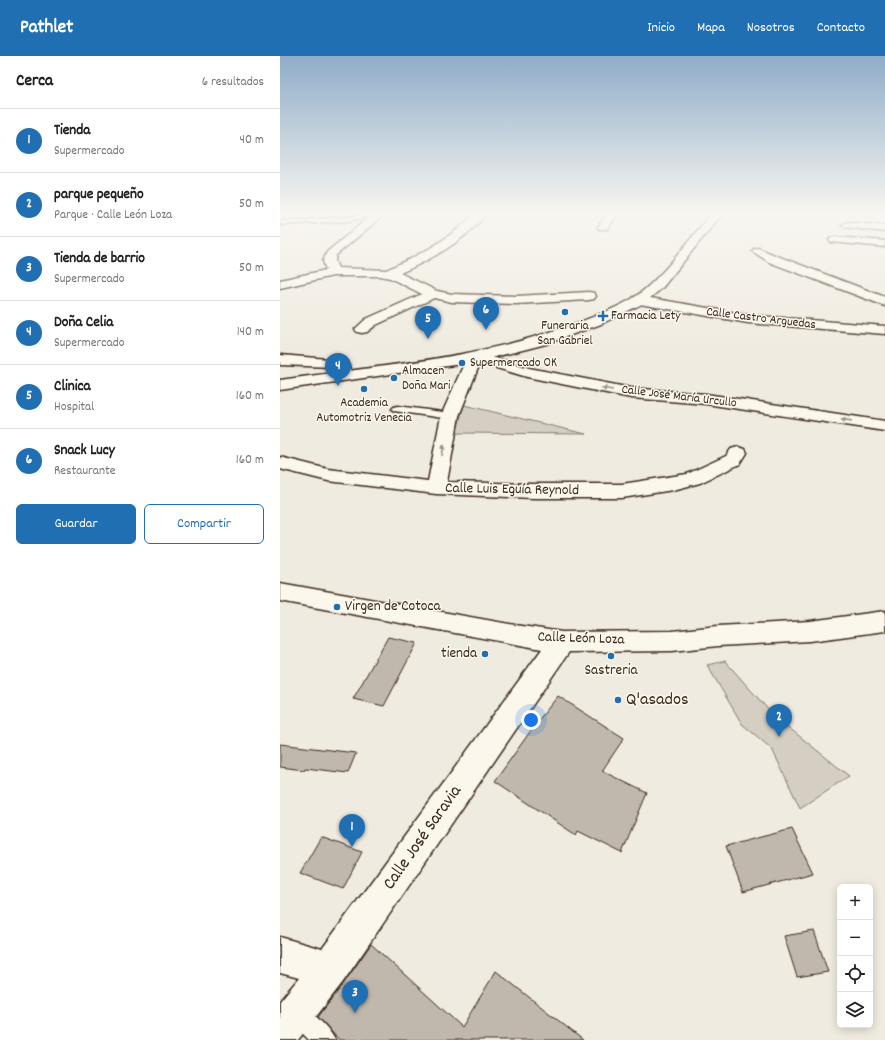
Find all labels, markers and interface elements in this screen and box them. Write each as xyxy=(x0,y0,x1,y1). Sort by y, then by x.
text: Pathlet xyxy=(20,15,73,42)
text: Inicio xyxy=(647,18,675,38)
text: Mapa xyxy=(697,18,725,38)
text: Nosotros xyxy=(747,18,795,38)
text: Contacto xyxy=(817,18,865,38)
text: Cerca xyxy=(16,70,53,94)
text: 6 resultados xyxy=(202,73,264,92)
text: Tienda xyxy=(54,120,90,142)
text: 1 xyxy=(28,131,30,150)
text: 40 m xyxy=(240,131,264,150)
text: Supermercado xyxy=(54,142,125,161)
text: parque pequeño xyxy=(54,184,144,206)
text: 2 xyxy=(26,195,32,214)
text: 50 m xyxy=(239,195,264,214)
text: Parque · Calle León Loza xyxy=(54,206,172,225)
text: Tienda de barrio xyxy=(54,248,145,270)
text: 3 xyxy=(26,259,32,278)
text: 50 m xyxy=(239,259,264,278)
text: Supermercado xyxy=(54,270,125,289)
pin: 6 xyxy=(473,297,499,330)
street label: Calle Castro Arguedas xyxy=(705,303,817,335)
pin: 5 xyxy=(415,306,441,339)
marker: Funeraria San Gabriel xyxy=(560,307,570,317)
place label: Farmacia Lety xyxy=(611,307,681,326)
marker: Farmacia Lety xyxy=(598,311,608,321)
text: Doña Celia xyxy=(54,312,113,334)
place label: Funeraria San Gabriel xyxy=(537,317,593,351)
text: 4 xyxy=(26,323,32,342)
text: 140 m xyxy=(237,323,264,342)
text: Supermercado xyxy=(54,334,125,353)
pin: 4 xyxy=(325,353,351,386)
place label: Supermercado OK xyxy=(470,354,557,373)
marker: Supermercado OK xyxy=(457,358,467,368)
place label: Almacen Doña Mari xyxy=(402,362,451,396)
marker: Almacen Doña Mari xyxy=(389,373,399,383)
text: Clinica xyxy=(54,376,90,398)
street label: Calle José María Urcullo xyxy=(620,381,738,414)
marker: Academia Automotriz Venecia xyxy=(359,384,369,394)
one-way arrow xyxy=(601,385,613,391)
text: 5 xyxy=(26,387,32,406)
text: 160 m xyxy=(236,387,264,406)
place label: Academia Automotriz Venecia xyxy=(316,394,413,428)
text: Hospital xyxy=(54,398,94,417)
one-way arrow xyxy=(840,417,853,423)
text: Snack Lucy xyxy=(54,440,115,462)
one-way arrow xyxy=(440,443,446,456)
text: 6 xyxy=(26,451,32,470)
text: 160 m xyxy=(236,451,264,470)
text: Restaurante xyxy=(54,462,115,481)
street label: Calle Luis Eguía Reynold xyxy=(445,478,579,502)
button: Guardar xyxy=(16,504,136,544)
button: Compartir xyxy=(144,504,264,544)
place label: Virgen de Cotoca xyxy=(345,596,441,618)
marker: Virgen de Cotoca xyxy=(332,602,342,612)
street label: Calle León Loza xyxy=(537,626,626,652)
place label: tienda xyxy=(441,643,478,665)
marker: tienda xyxy=(480,649,490,659)
marker: Sastreria xyxy=(606,651,616,661)
place label: Sastreria xyxy=(584,660,638,682)
place label: Q'asados xyxy=(626,688,689,713)
marker: Q'asados xyxy=(613,695,623,705)
pin: 2 xyxy=(766,704,792,737)
your location xyxy=(521,710,541,730)
street label: Calle José Saravia xyxy=(378,780,469,895)
pin: 1 xyxy=(339,814,365,847)
map controls xyxy=(837,884,873,1028)
button: + xyxy=(837,884,873,920)
button: − xyxy=(837,920,873,956)
button: locate xyxy=(837,956,873,992)
pin: 3 xyxy=(342,980,368,1013)
button: layers xyxy=(837,992,873,1028)

